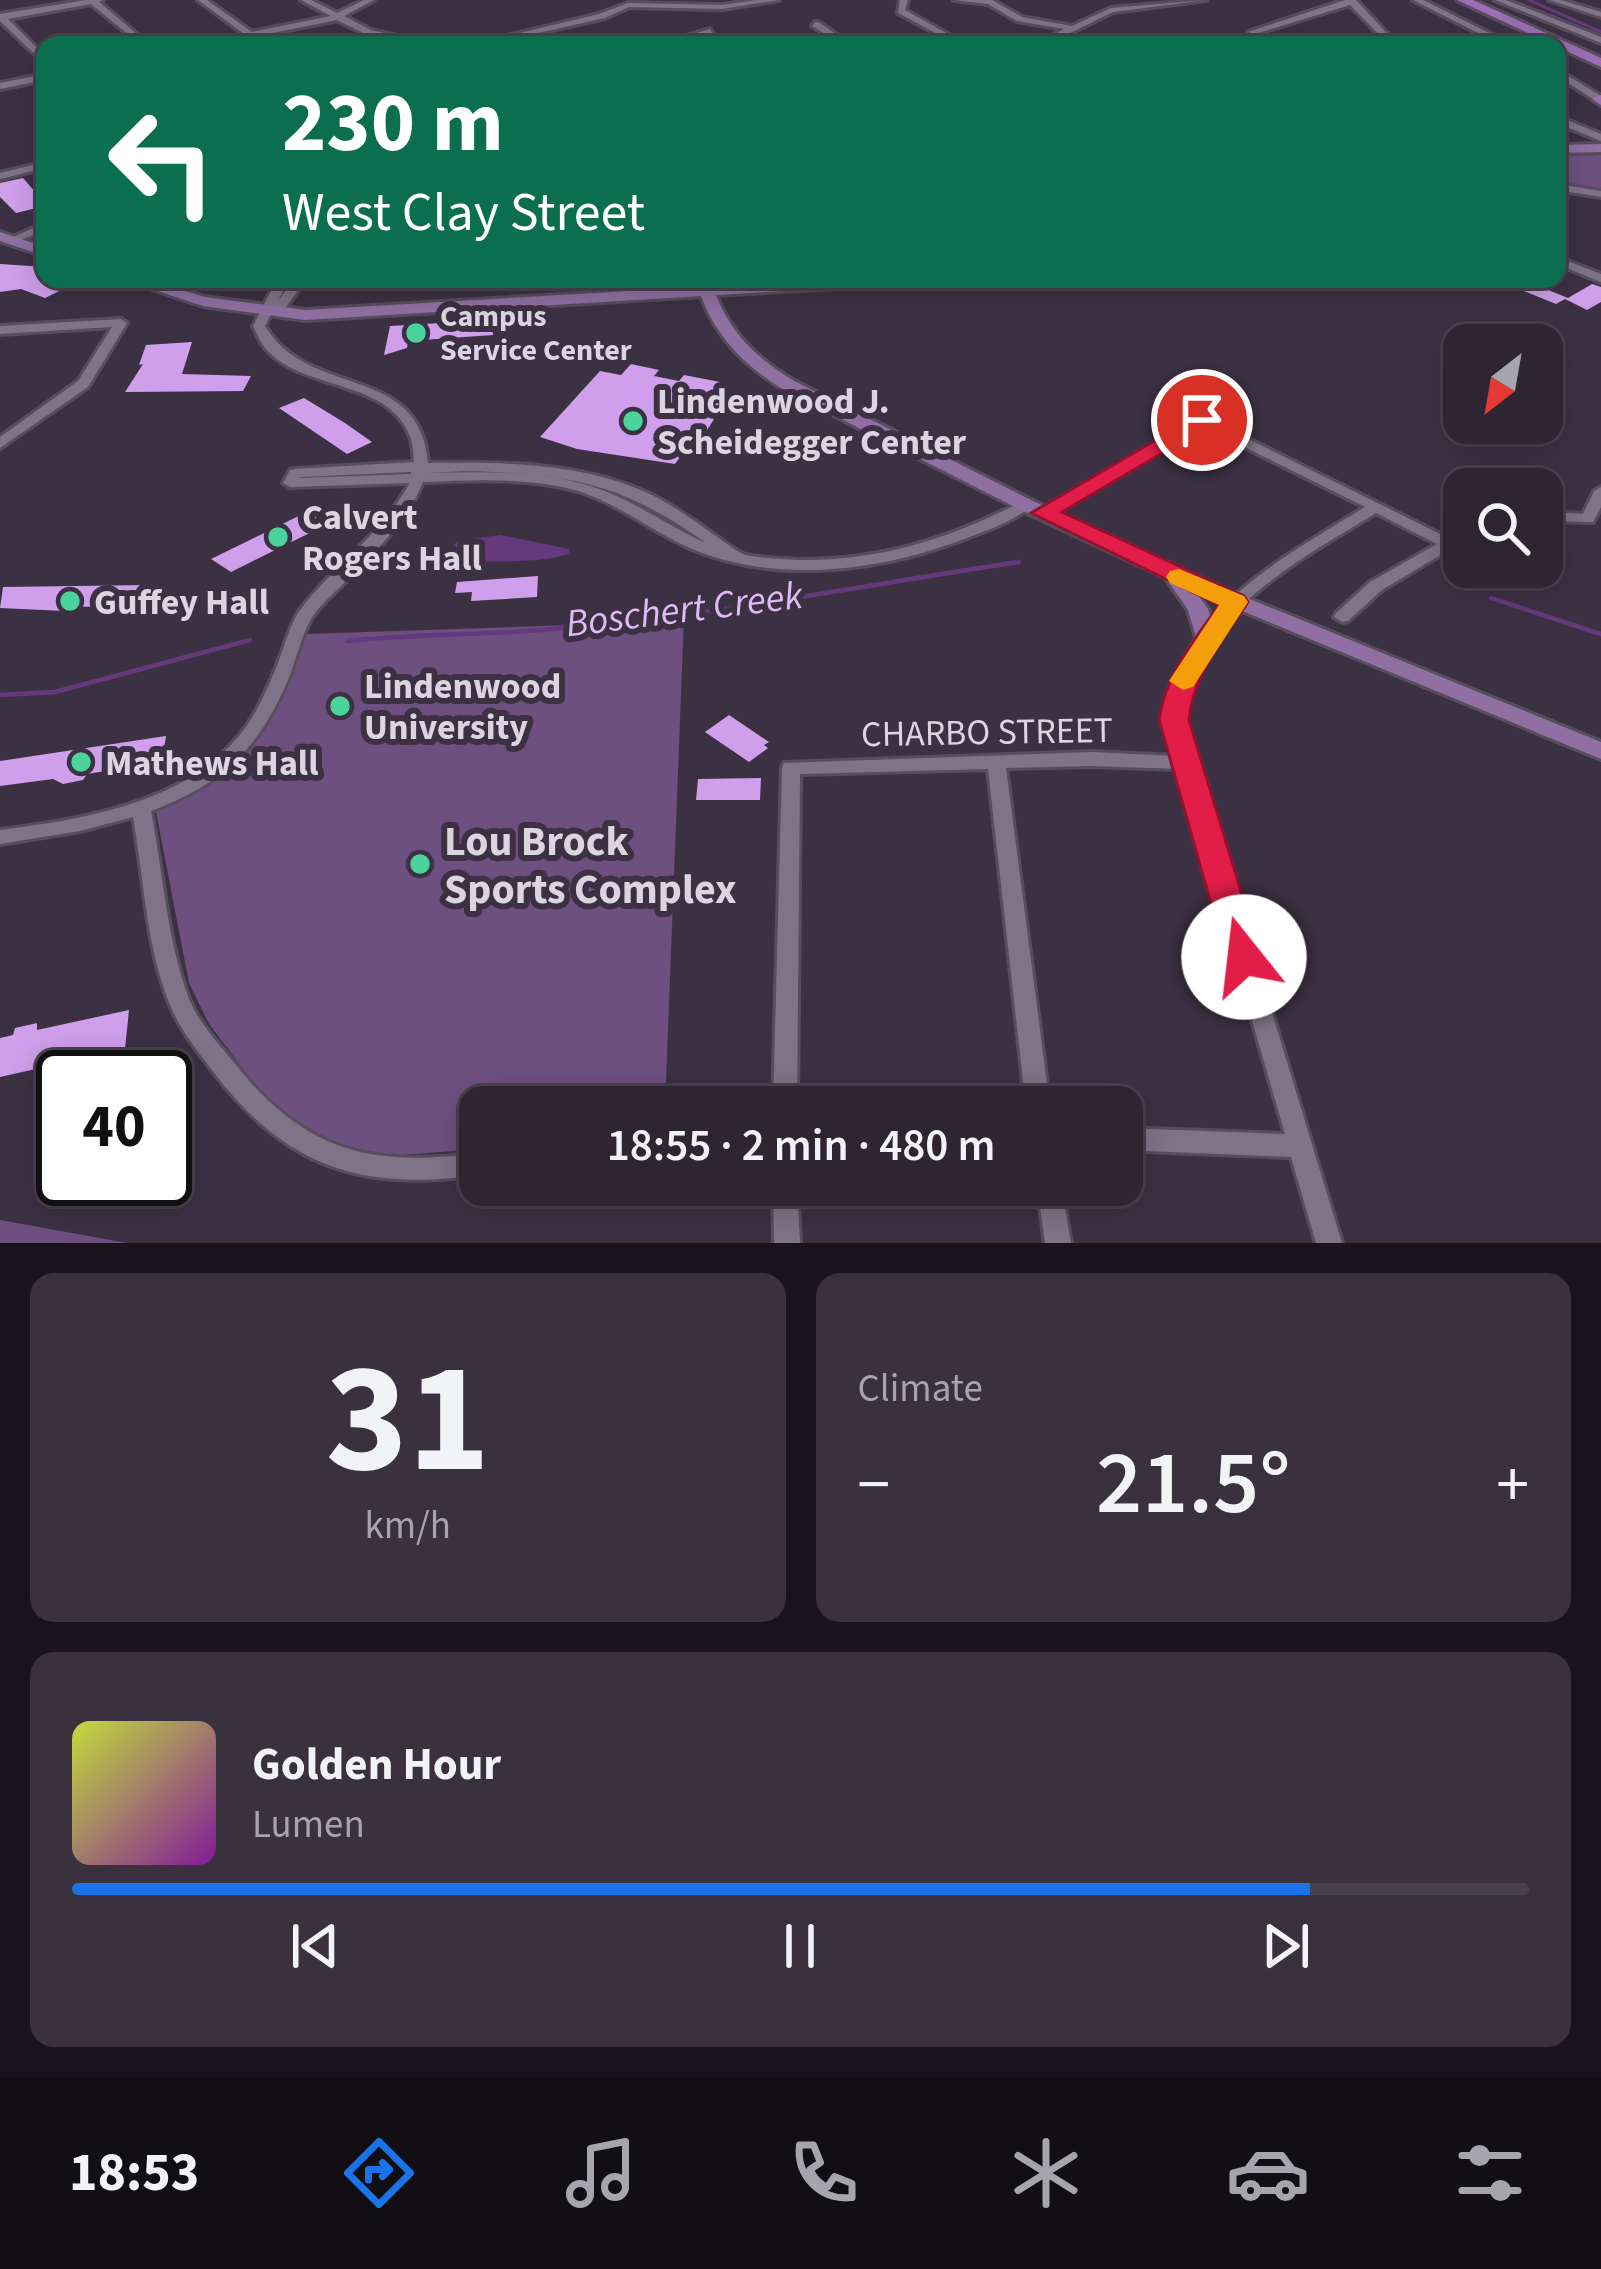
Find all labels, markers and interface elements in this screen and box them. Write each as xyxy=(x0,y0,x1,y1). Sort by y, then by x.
text: 230 m xyxy=(282,64,504,184)
icon: left xyxy=(84,84,240,240)
text: West Clay Street xyxy=(282,175,645,252)
place label: Campus Service Center xyxy=(440,295,632,372)
marker: Campus Service Center xyxy=(403,320,429,346)
north arrow xyxy=(1443,324,1563,444)
map controls xyxy=(1443,324,1563,588)
pin xyxy=(1151,369,1253,471)
place label: Lindenwood J. Scheidegger Center xyxy=(657,376,967,468)
icon: arrive xyxy=(1169,387,1235,453)
marker: Lindenwood J. Scheidegger Center xyxy=(620,408,646,434)
button: search xyxy=(1443,468,1563,588)
place label: Calvert Rogers Hall xyxy=(302,492,482,584)
marker: Calvert Rogers Hall xyxy=(265,524,291,550)
water label: Boschert Creek xyxy=(563,568,807,652)
place label: Guffey Hall xyxy=(94,577,269,628)
marker: Guffey Hall xyxy=(57,588,83,614)
place label: Lindenwood University xyxy=(364,661,561,753)
marker: Lindenwood University xyxy=(327,693,353,719)
street label: CHARBO STREET xyxy=(861,705,1113,760)
place label: Mathews Hall xyxy=(105,738,318,789)
marker: Mathews Hall xyxy=(68,749,94,775)
place label: Lou Brock Sports Complex xyxy=(444,812,737,920)
marker: Lou Brock Sports Complex xyxy=(407,851,433,877)
position arrow xyxy=(1181,894,1307,1020)
speed limit sign: 40 xyxy=(36,1050,192,1206)
text: 18:55 · 2 min · 480 m xyxy=(607,1114,995,1178)
text: 31 xyxy=(325,1309,490,1531)
text: Climate xyxy=(858,1361,983,1417)
text: 21.5° xyxy=(1096,1420,1291,1548)
text: − xyxy=(858,1438,890,1532)
text: + xyxy=(1496,1438,1529,1532)
text: km/h xyxy=(364,1498,451,1554)
text: Golden Hour xyxy=(252,1733,501,1797)
text: Lumen xyxy=(252,1797,365,1853)
icon: previous xyxy=(282,1913,348,1979)
icon: pause xyxy=(767,1913,833,1979)
icon: next xyxy=(1253,1913,1319,1979)
icon: directions xyxy=(337,2131,421,2215)
icon: music xyxy=(559,2131,643,2215)
icon: phone xyxy=(782,2131,866,2215)
icon: climate xyxy=(1004,2131,1088,2215)
icon: car xyxy=(1226,2131,1310,2215)
icon: filters xyxy=(1448,2131,1532,2215)
text: 18:53 xyxy=(69,2135,199,2212)

